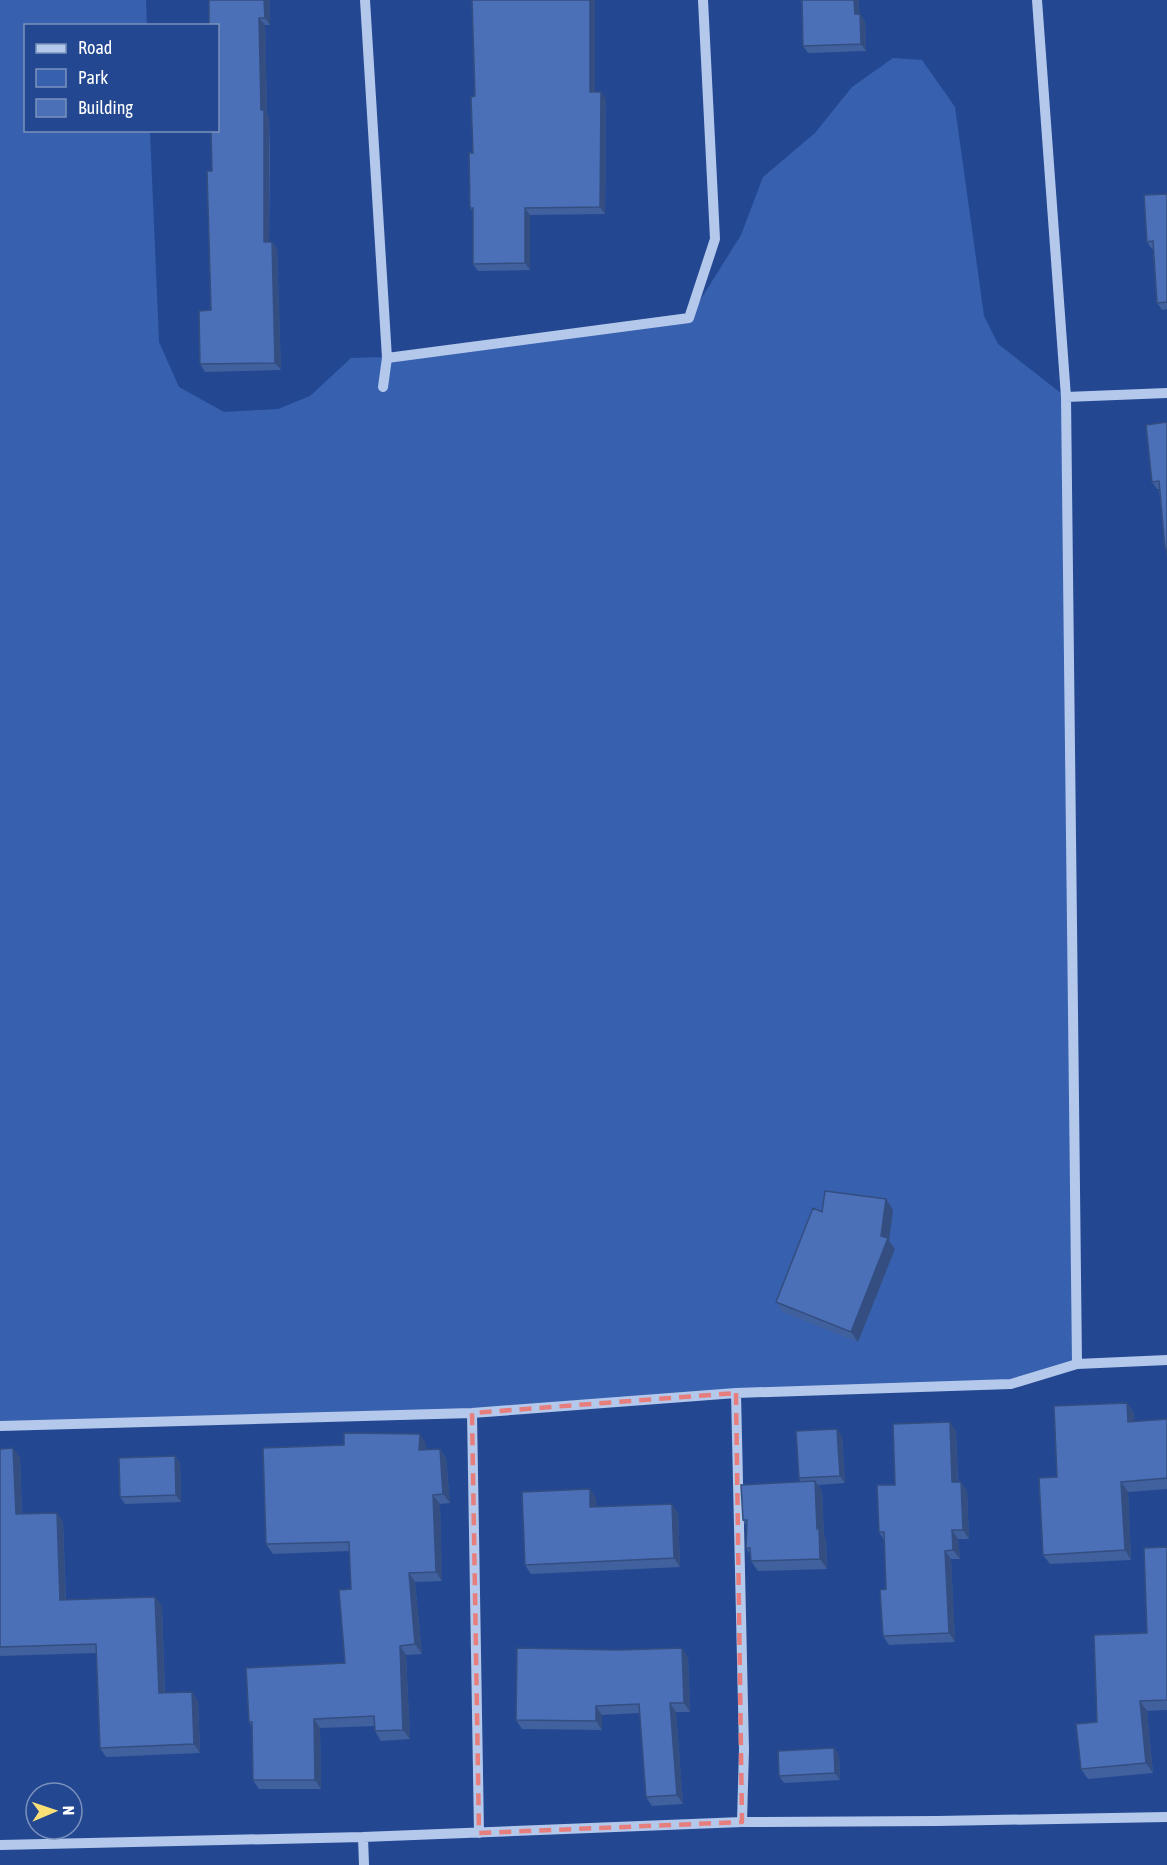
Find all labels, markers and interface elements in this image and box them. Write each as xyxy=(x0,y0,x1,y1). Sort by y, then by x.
legend xyxy=(24,24,219,132)
text: Road xyxy=(78,37,112,58)
text: Park xyxy=(78,67,108,88)
text: Building xyxy=(78,97,133,118)
north arrow xyxy=(24,1781,84,1841)
text: N xyxy=(60,1805,78,1816)

